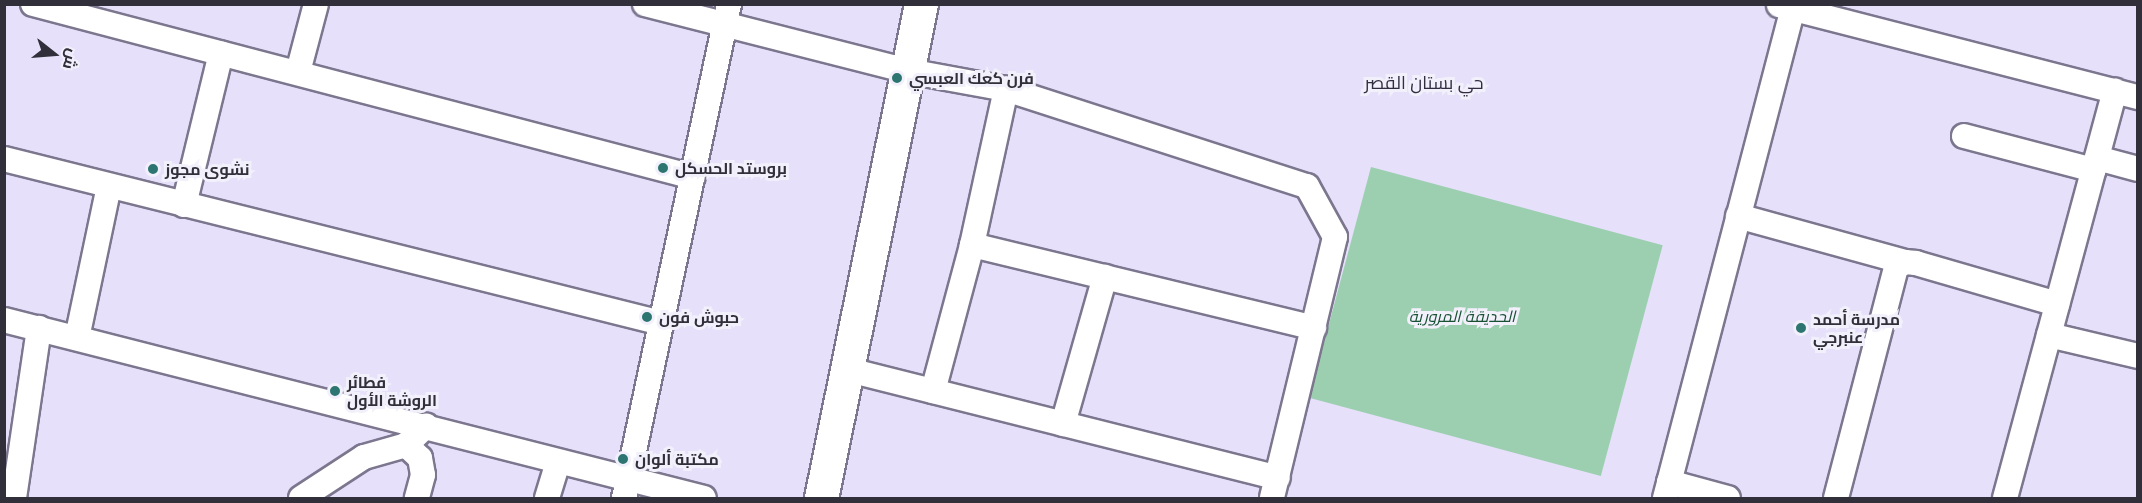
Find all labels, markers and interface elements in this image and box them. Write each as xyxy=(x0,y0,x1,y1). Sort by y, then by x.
north arrow xyxy=(24,24,84,84)
text: ش xyxy=(59,47,85,72)
place label: فرن كعك العبسي xyxy=(909,68,1034,88)
marker: فرن كعك العبسي xyxy=(890,71,904,85)
district label: حي بستان القصر xyxy=(1364,71,1484,93)
place label: بروستد الحسكل xyxy=(675,158,787,178)
place label: نشوى مجوز xyxy=(165,159,250,179)
marker: بروستد الحسكل xyxy=(656,161,670,175)
marker: نشوى مجوز xyxy=(146,162,160,176)
park label: الحديقة المرورية xyxy=(1409,306,1515,326)
place label: حبوش فون xyxy=(659,307,739,327)
place label: مدرسة أحمد عنبرجي xyxy=(1813,309,1900,347)
marker: حبوش فون xyxy=(640,310,654,324)
marker: مدرسة أحمد عنبرجي xyxy=(1794,321,1808,335)
place label: فطائر الروشة الأول xyxy=(347,372,437,410)
marker: فطائر الروشة الأول xyxy=(328,384,342,398)
place label: مكتبة ألوان xyxy=(635,449,719,469)
marker: مكتبة ألوان xyxy=(616,452,630,466)

